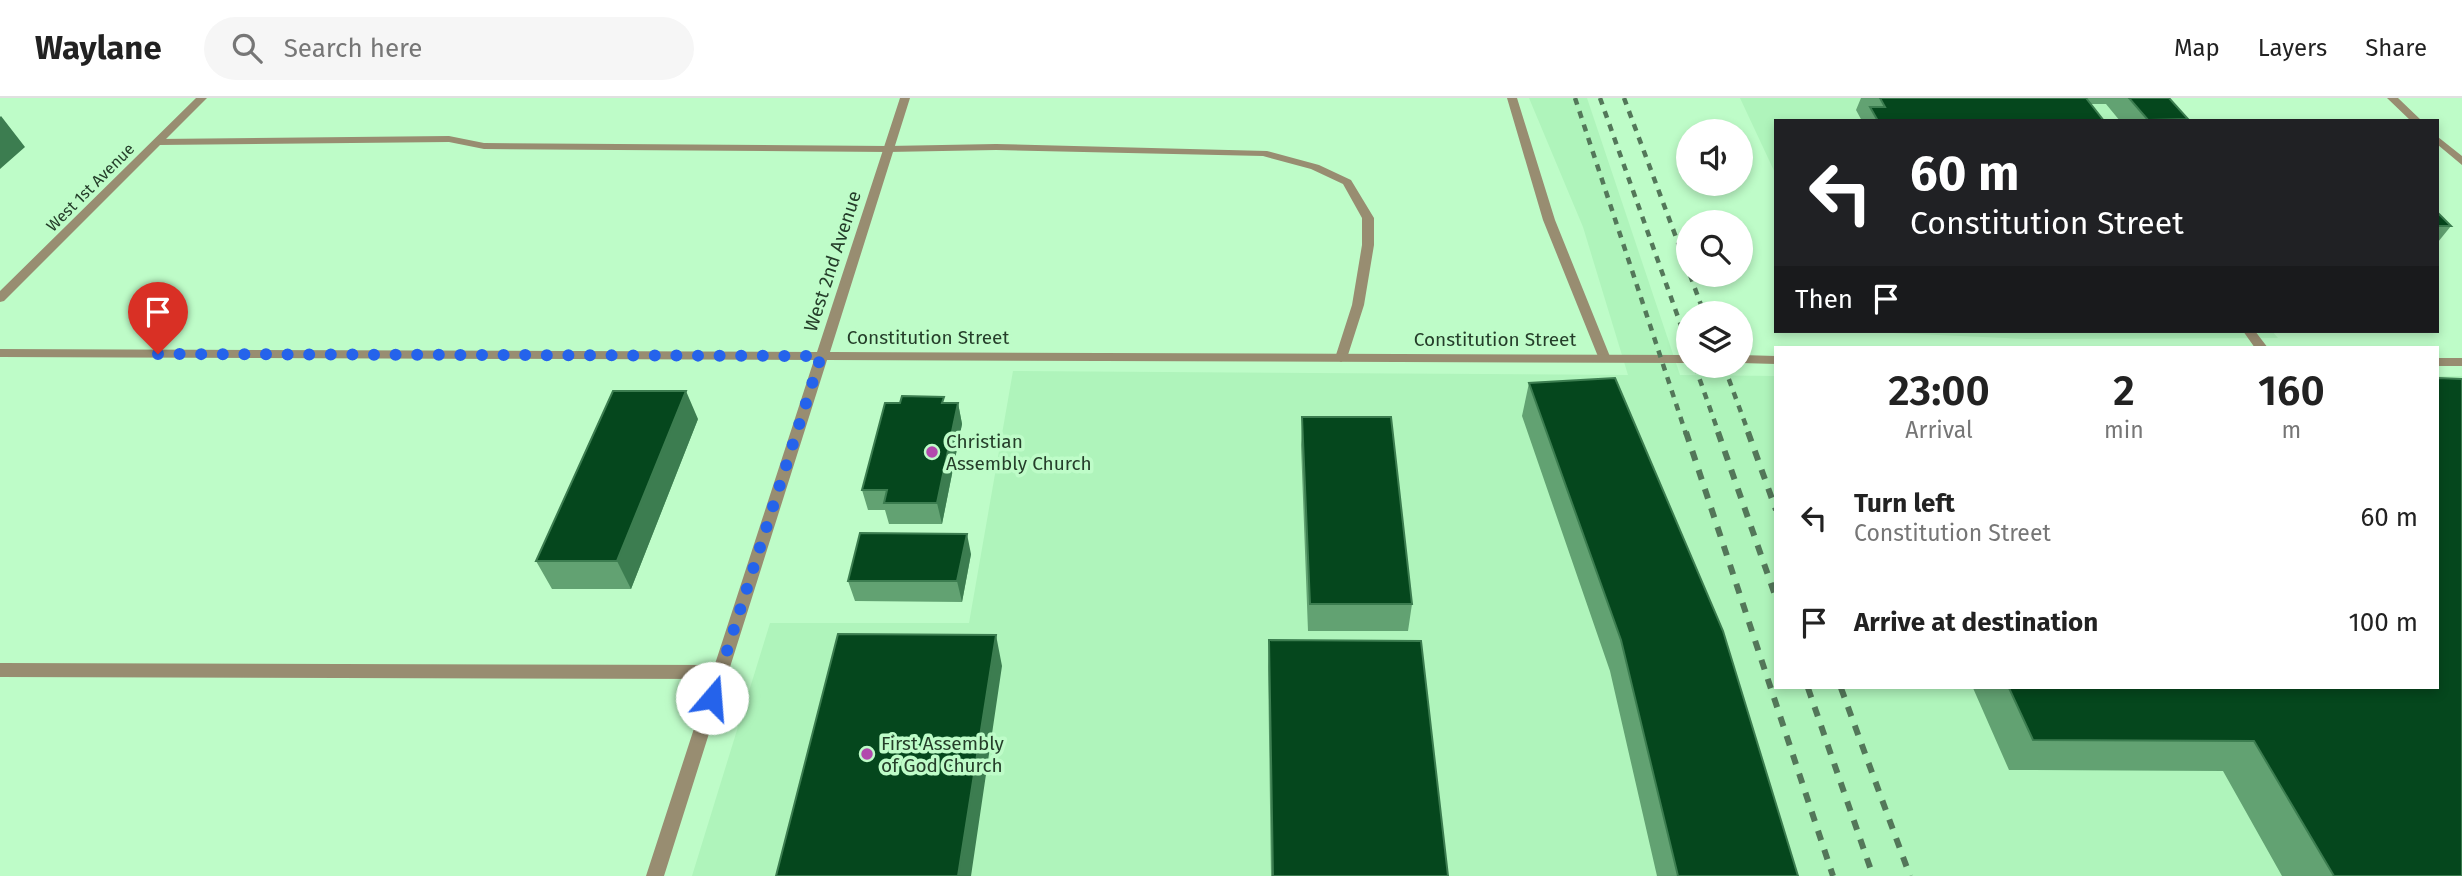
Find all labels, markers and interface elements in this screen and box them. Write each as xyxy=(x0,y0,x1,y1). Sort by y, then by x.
search box xyxy=(204,17,694,80)
text: Waylane xyxy=(35,28,162,68)
icon: search xyxy=(228,29,266,67)
text: Search here xyxy=(284,33,423,64)
text: Map xyxy=(2174,34,2220,62)
text: Layers xyxy=(2258,34,2327,62)
text: Share xyxy=(2365,34,2427,62)
map controls xyxy=(1676,119,1753,378)
button: sound xyxy=(1676,119,1753,196)
street label: West 1st Avenue xyxy=(42,139,138,235)
text: 60 m xyxy=(1910,144,2019,203)
icon: left xyxy=(1795,147,1886,238)
street label: West 2nd Avenue xyxy=(799,188,866,334)
text: Constitution Street xyxy=(1910,204,2184,242)
button: search xyxy=(1676,210,1753,287)
icon: arrive xyxy=(1867,280,1905,318)
pin xyxy=(128,282,188,354)
text: Then xyxy=(1795,284,1853,315)
icon: arrive xyxy=(139,293,177,331)
button: layers xyxy=(1676,301,1753,378)
street label: Constitution Street xyxy=(847,326,1009,349)
street label: Constitution Street xyxy=(1414,328,1576,351)
text: 23:00 xyxy=(1888,366,1990,416)
text: 2 xyxy=(2113,366,2135,416)
text: 160 xyxy=(2258,366,2325,416)
text: Arrival xyxy=(1905,416,1973,444)
text: min xyxy=(2104,416,2144,444)
text: m xyxy=(2281,416,2301,444)
place label: Christian Assembly Church xyxy=(946,430,1092,475)
marker: Christian Assembly Church xyxy=(924,444,940,460)
text: Turn left xyxy=(1854,488,1955,519)
icon: left xyxy=(1795,499,1833,537)
text: 60 m xyxy=(2360,502,2418,533)
text: Constitution Street xyxy=(1854,519,2051,547)
icon: arrive xyxy=(1795,604,1833,642)
text: Arrive at destination xyxy=(1854,607,2098,638)
text: 100 m xyxy=(2349,607,2418,638)
position arrow xyxy=(675,661,749,735)
place label: First Assembly of God Church xyxy=(881,732,1005,777)
marker: First Assembly of God Church xyxy=(859,746,875,762)

